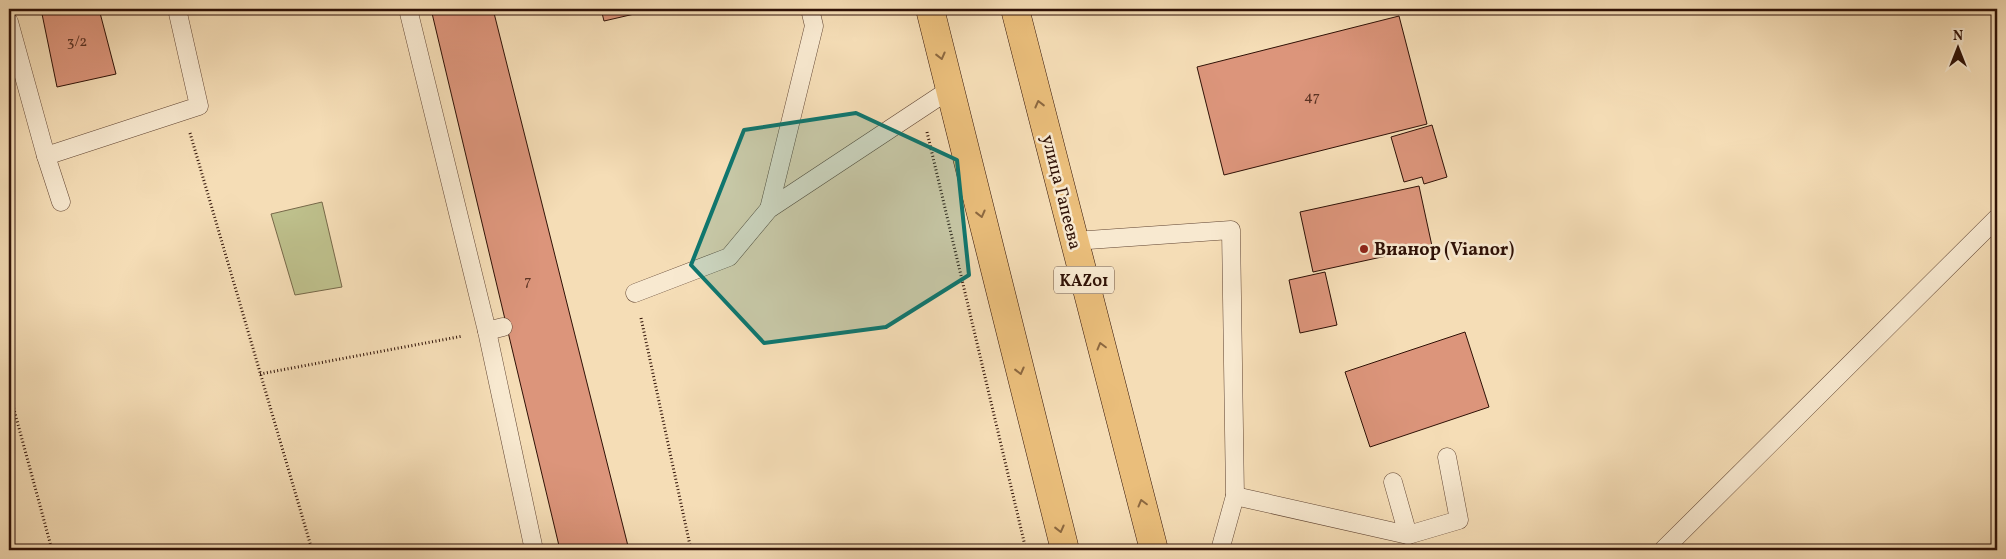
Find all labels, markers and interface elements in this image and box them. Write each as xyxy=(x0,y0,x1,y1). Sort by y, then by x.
north arrow xyxy=(1934,22,1984,72)
text: N xyxy=(1953,27,1963,46)
house number: 3/2 xyxy=(67,32,87,53)
one-way arrow xyxy=(935,52,946,61)
house number: 47 xyxy=(1304,87,1320,108)
one-way arrow xyxy=(1034,99,1045,108)
street label: улица Гапеева xyxy=(1034,132,1087,252)
one-way arrow xyxy=(975,209,985,217)
place label: Вианор (Vianor) xyxy=(1374,238,1514,263)
marker: Вианор (Vianor) xyxy=(1358,243,1370,255)
road number: KАZ01 xyxy=(1054,266,1114,294)
house number: 7 xyxy=(524,271,532,292)
one-way arrow xyxy=(1096,341,1107,350)
one-way arrow xyxy=(1014,367,1025,376)
one-way arrow xyxy=(1137,499,1148,508)
one-way arrow xyxy=(1054,525,1065,533)

